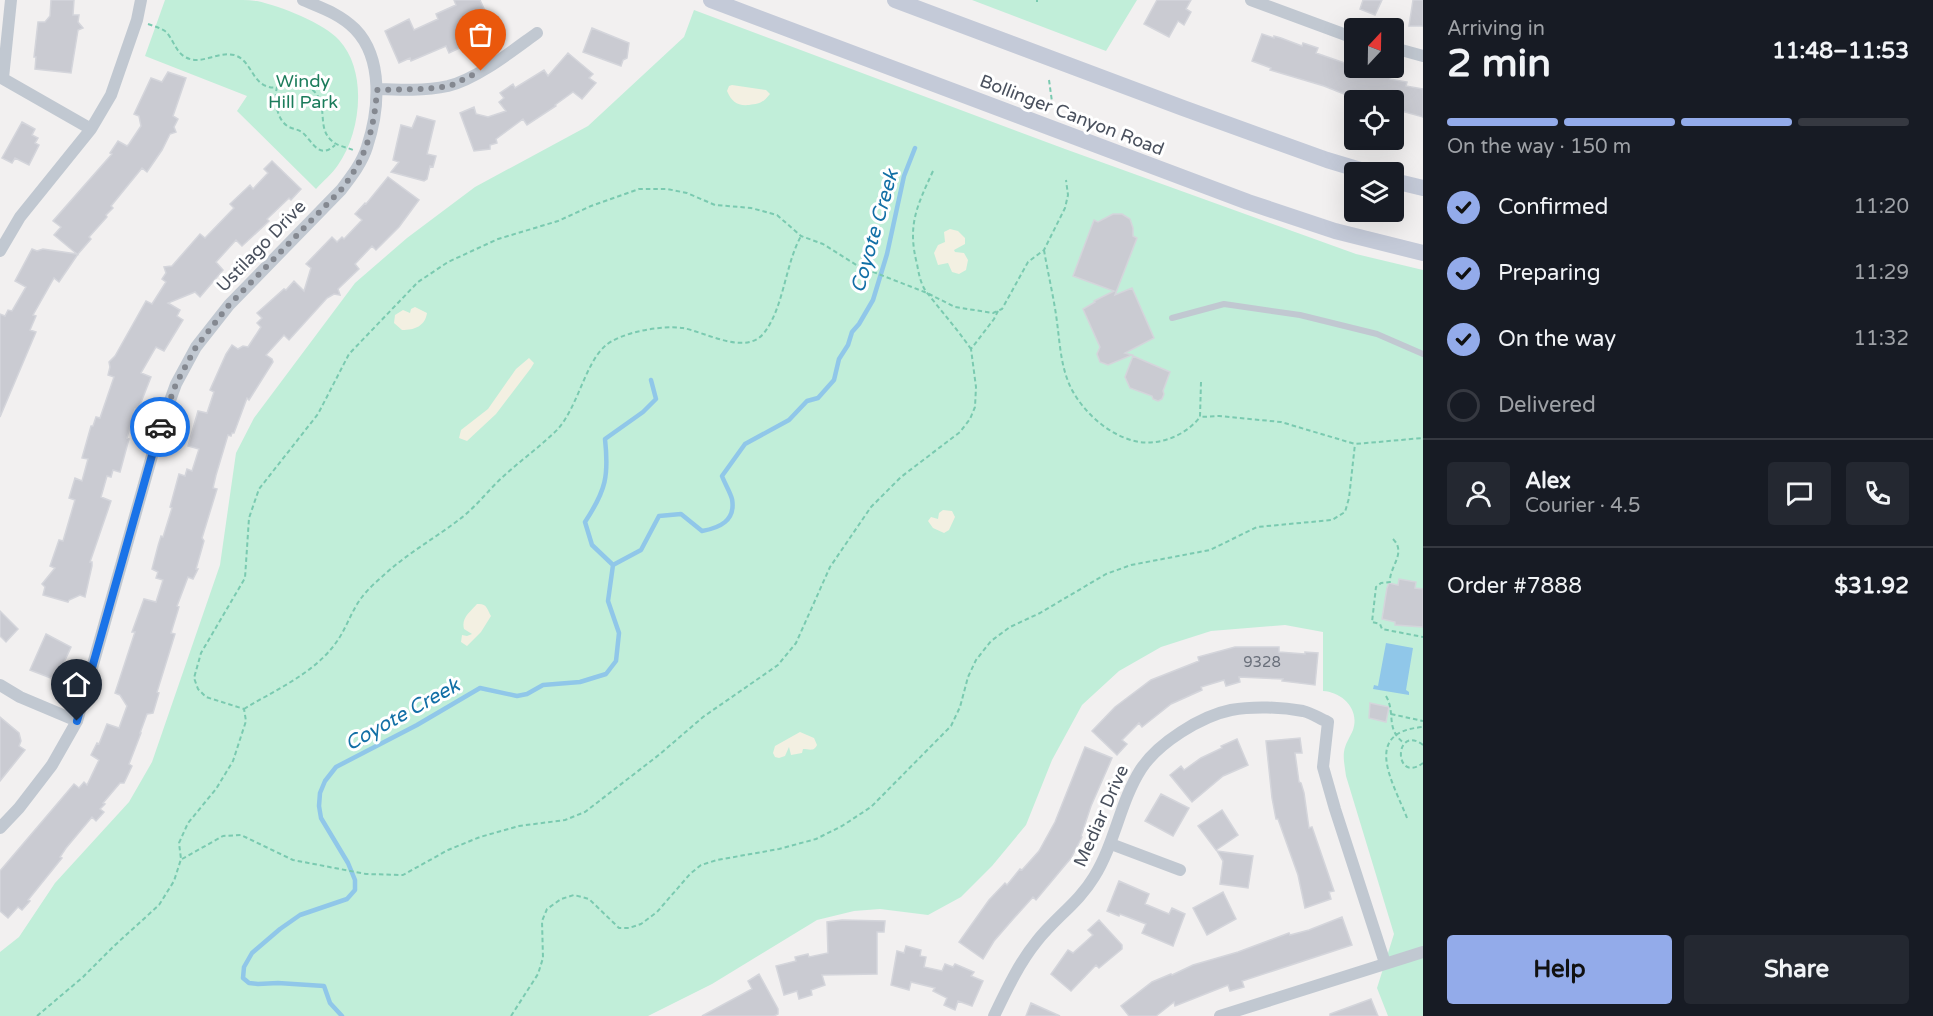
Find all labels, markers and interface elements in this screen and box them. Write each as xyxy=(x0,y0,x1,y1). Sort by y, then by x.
pin xyxy=(455,9,506,71)
text: Arriving in xyxy=(1447,17,1545,41)
icon: bag xyxy=(464,18,497,51)
north arrow xyxy=(1344,18,1404,78)
map controls xyxy=(1344,18,1404,222)
text: 11:48–11:53 xyxy=(1772,38,1909,64)
text: 2 min xyxy=(1447,40,1551,87)
park label: Windy Hill Park xyxy=(268,70,338,113)
street label: Bollinger Canyon Road xyxy=(977,70,1167,160)
button: locate xyxy=(1344,90,1404,150)
text: On the way · 150 m xyxy=(1447,135,1631,159)
button: layers xyxy=(1344,162,1404,222)
water label: Coyote Creek xyxy=(846,165,905,296)
icon: check xyxy=(1447,191,1480,224)
text: Confirmed xyxy=(1498,194,1608,220)
street label: Ustilago Drive xyxy=(212,195,310,297)
text: 11:20 xyxy=(1854,195,1909,219)
icon: check xyxy=(1447,257,1480,290)
text: Preparing xyxy=(1498,260,1601,286)
text: 11:29 xyxy=(1854,261,1909,285)
icon: check xyxy=(1447,323,1480,356)
text: On the way xyxy=(1498,326,1616,352)
text: 11:32 xyxy=(1854,327,1909,351)
text: Delivered xyxy=(1498,392,1596,418)
courier xyxy=(130,397,190,457)
icon: car xyxy=(144,411,177,444)
button: person xyxy=(1447,462,1510,525)
button: chat xyxy=(1768,462,1831,525)
button: phone xyxy=(1846,462,1909,525)
text: Alex xyxy=(1525,468,1571,494)
text: Courier · 4.5 xyxy=(1525,494,1640,518)
text: Order #7888 xyxy=(1447,573,1582,599)
text: $31.92 xyxy=(1834,573,1909,599)
house number: 9328 xyxy=(1243,653,1281,671)
pin xyxy=(51,659,102,721)
icon: home xyxy=(60,668,93,701)
water label: Coyote Creek xyxy=(341,673,466,756)
street label: Mediar Drive xyxy=(1069,762,1133,870)
button: Help xyxy=(1447,935,1672,1004)
button: Share xyxy=(1684,935,1909,1004)

